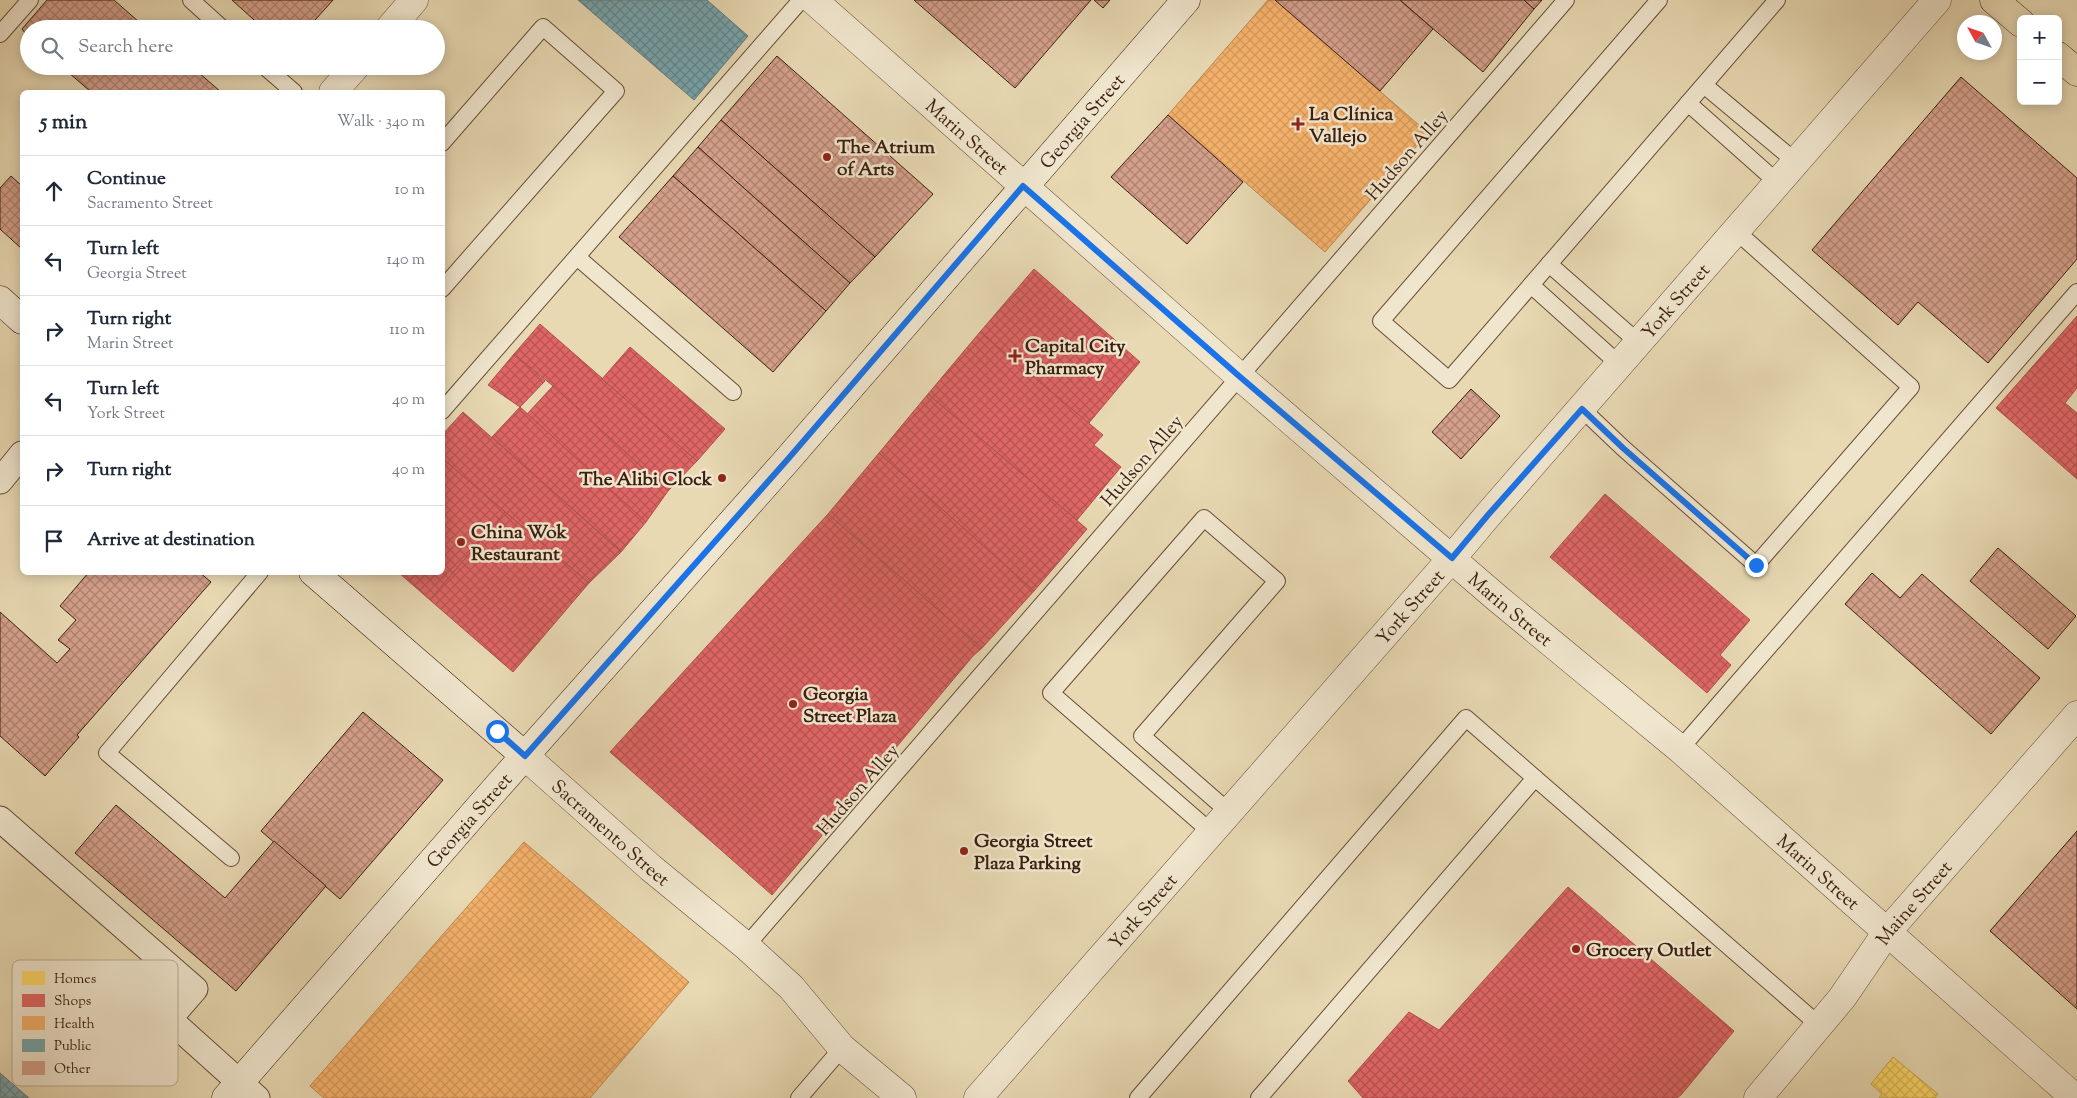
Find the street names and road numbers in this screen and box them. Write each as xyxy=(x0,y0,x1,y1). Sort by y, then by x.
street label: Georgia Street xyxy=(1034,68,1133,176)
street label: Marin Street xyxy=(918,94,1014,183)
street label: Hudson Alley xyxy=(1360,103,1456,207)
street label: York Street xyxy=(1636,258,1718,346)
street label: Hudson Alley xyxy=(1095,409,1191,513)
street label: York Street xyxy=(1371,564,1452,652)
street label: Marin Street xyxy=(1461,567,1558,655)
street label: Hudson Alley xyxy=(811,738,907,842)
street label: Georgia Street xyxy=(421,768,520,875)
street label: Sacramento Street xyxy=(544,774,675,894)
street label: Marin Street xyxy=(1770,829,1865,918)
street label: Maine Street xyxy=(1871,855,1960,952)
street label: York Street xyxy=(1103,868,1185,956)

